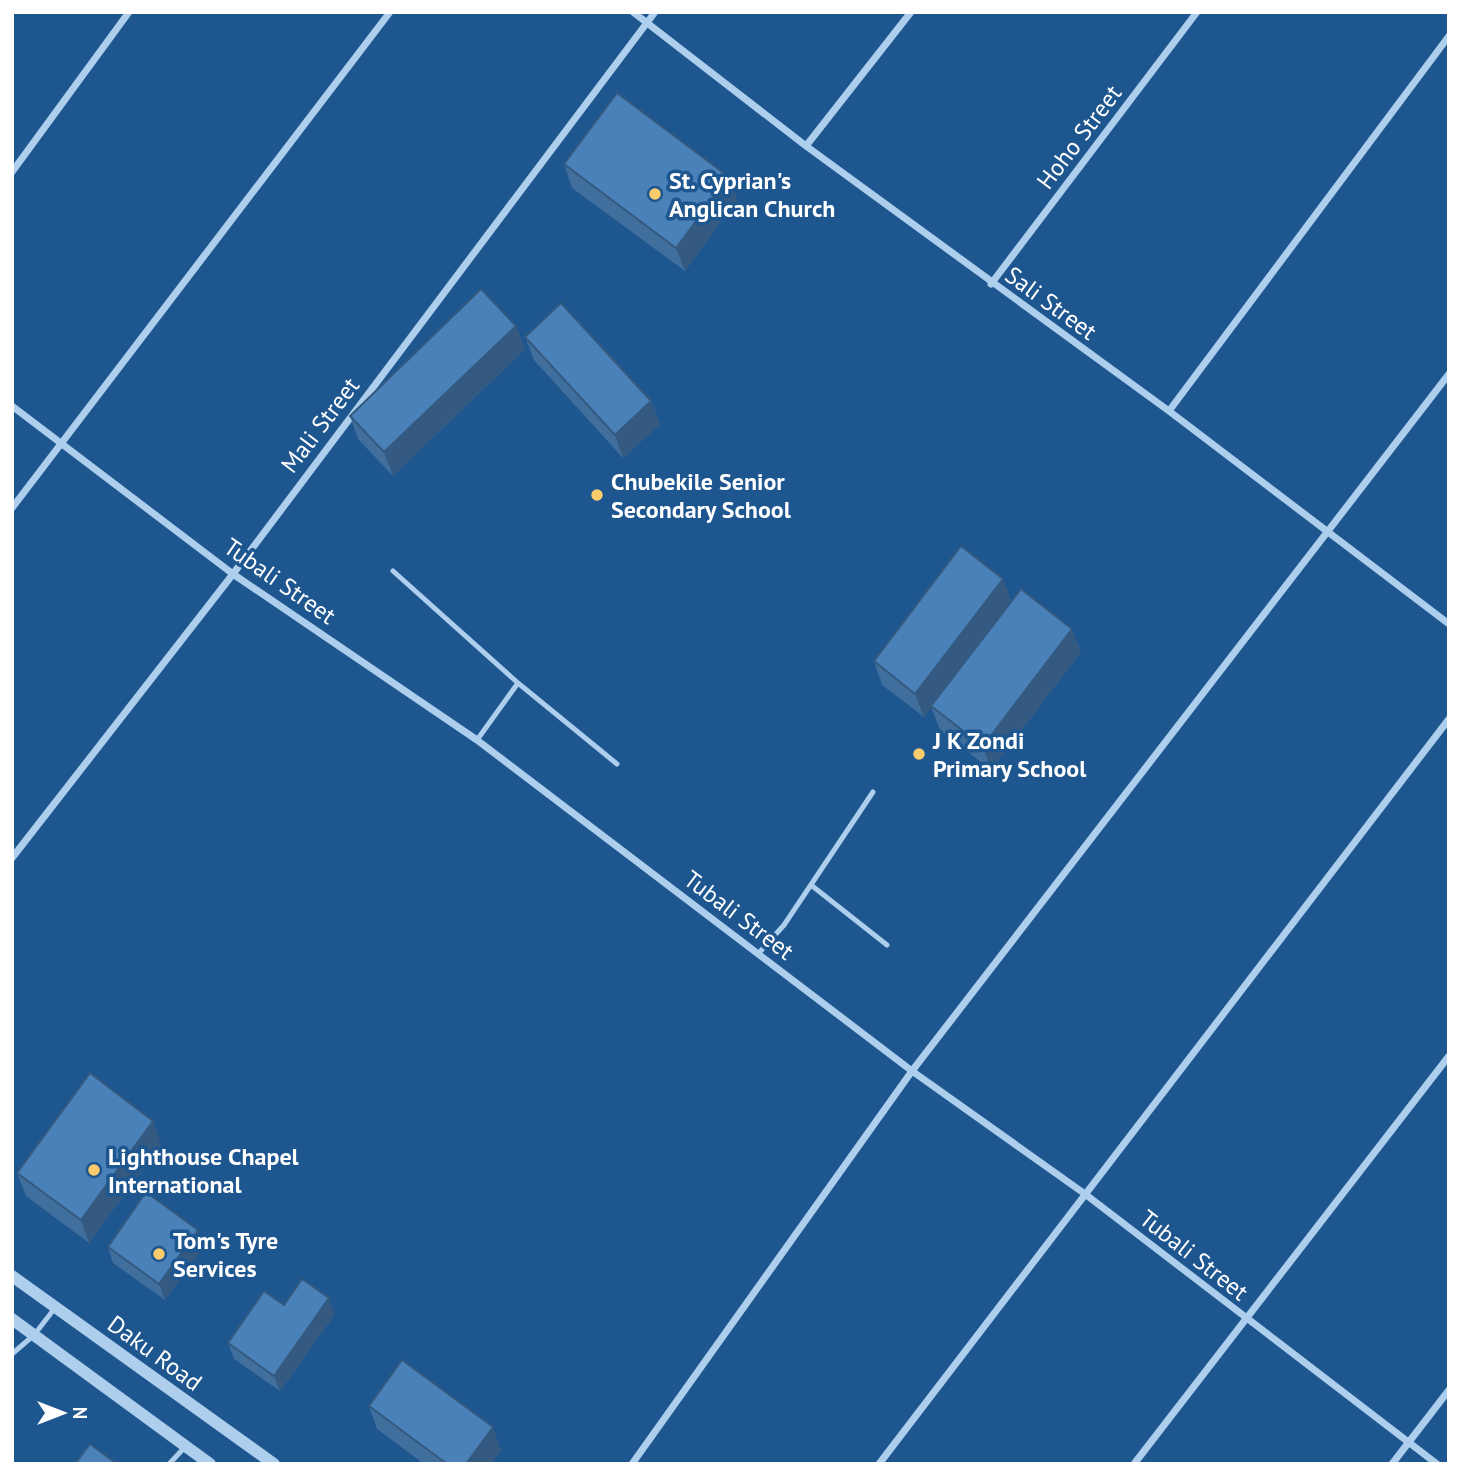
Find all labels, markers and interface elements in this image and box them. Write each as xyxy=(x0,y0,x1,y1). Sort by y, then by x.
street label: Hoho Street xyxy=(1030,79,1128,195)
place label: St. Cyprian's Anglican Church xyxy=(669,165,835,224)
marker: St. Cyprian's Anglican Church xyxy=(647,186,663,202)
street label: Sali Street xyxy=(999,259,1103,347)
street label: Mali Street xyxy=(274,371,366,479)
place label: Chubekile Senior Secondary School xyxy=(611,466,792,525)
marker: Chubekile Senior Secondary School xyxy=(589,487,605,503)
street label: Tubali Street xyxy=(218,531,342,631)
place label: J K Zondi Primary School xyxy=(932,725,1087,784)
marker: J K Zondi Primary School xyxy=(911,746,927,762)
street label: Tubali Street xyxy=(678,864,800,966)
place label: Lighthouse Chapel International xyxy=(108,1141,300,1200)
marker: Lighthouse Chapel International xyxy=(86,1162,102,1178)
street label: Tubali Street xyxy=(1133,1203,1255,1307)
place label: Tom's Tyre Services xyxy=(173,1225,278,1284)
marker: Tom's Tyre Services xyxy=(151,1246,167,1262)
street label: Daku Road xyxy=(102,1308,208,1398)
north arrow xyxy=(28,1378,98,1448)
text: N xyxy=(68,1407,92,1419)

